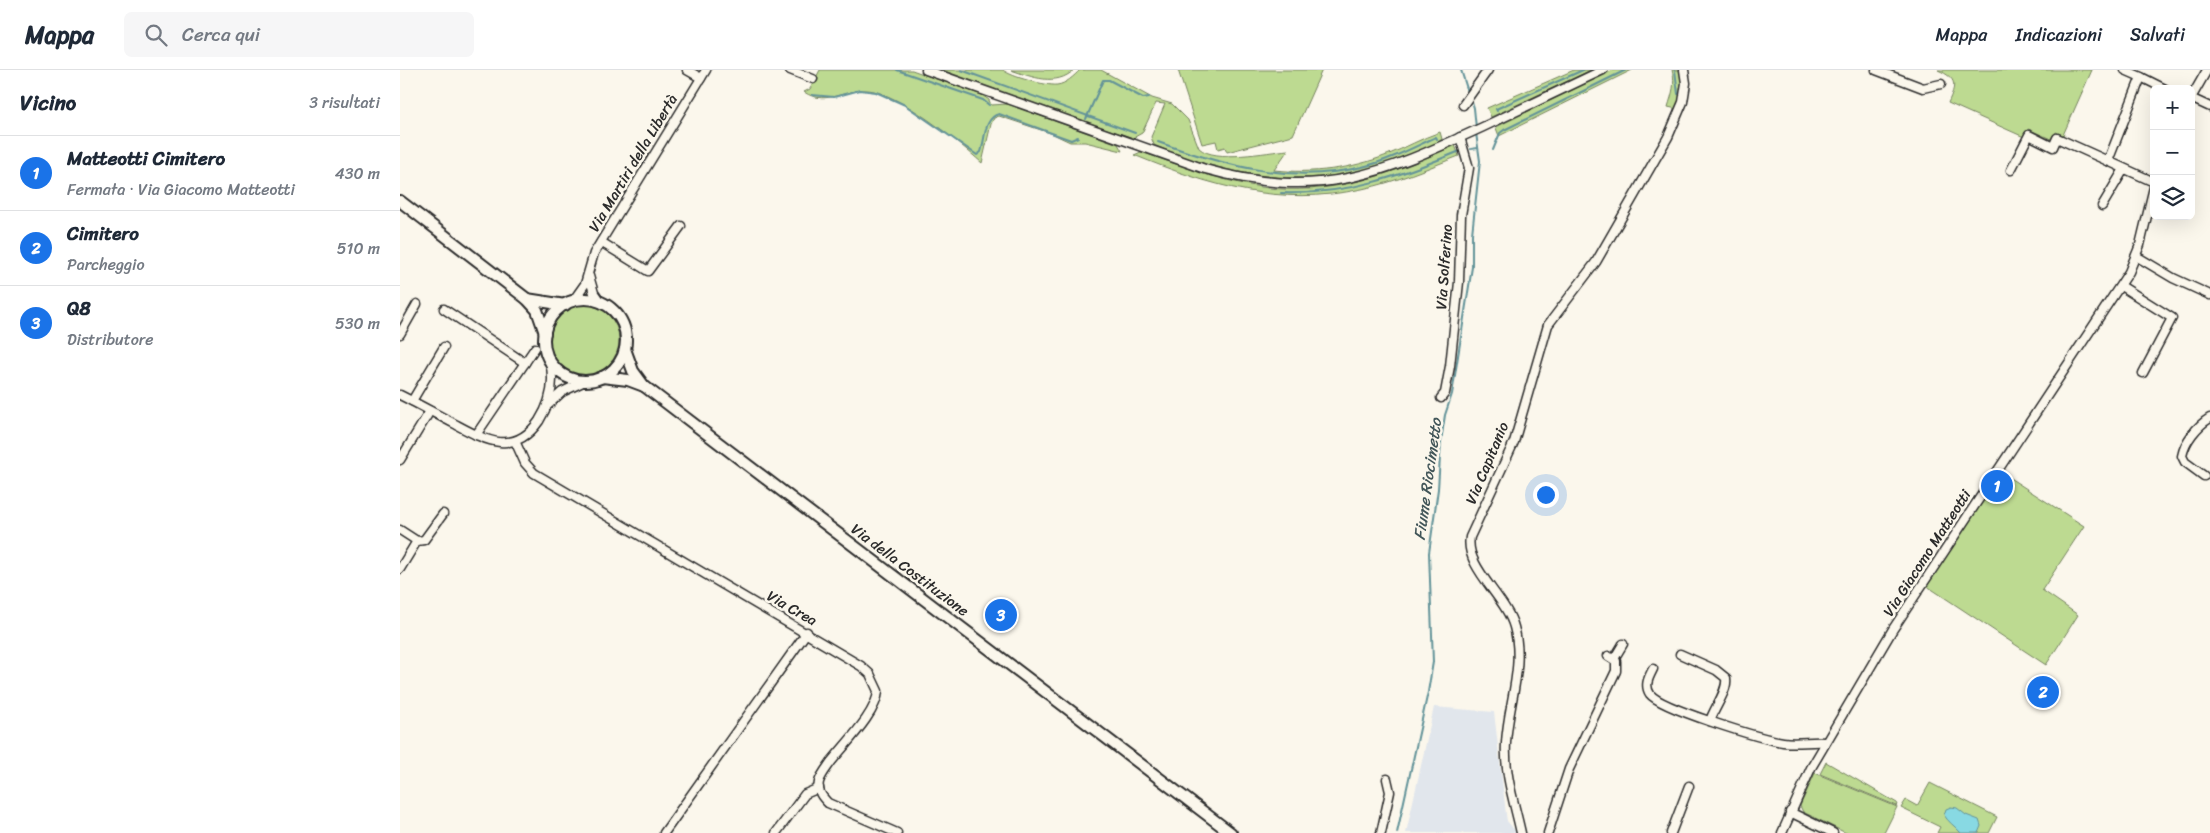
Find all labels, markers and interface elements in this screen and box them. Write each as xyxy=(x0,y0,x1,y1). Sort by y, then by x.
search box xyxy=(124,12,474,57)
text: Mappa xyxy=(25,14,94,56)
text: Cerca qui xyxy=(182,18,260,51)
text: Mappa xyxy=(1935,19,1987,51)
text: Indicazioni xyxy=(2015,19,2102,51)
text: Salvati xyxy=(2130,19,2185,51)
icon: search xyxy=(142,21,170,49)
text: Vicino xyxy=(20,84,76,122)
map controls xyxy=(2150,85,2195,220)
button: + xyxy=(2150,85,2195,130)
text: 3 risultati xyxy=(309,88,380,117)
street label: Via Martiri della Libertà xyxy=(581,89,685,237)
button: − xyxy=(2150,130,2195,175)
text: Matteotti Cimitero xyxy=(67,142,225,175)
text: 1 xyxy=(33,159,39,188)
text: 430 m xyxy=(335,159,380,188)
text: Fermata · Via Giacomo Matteotti xyxy=(67,175,295,204)
button: layers xyxy=(2150,175,2195,220)
text: Cimitero xyxy=(67,217,139,250)
street label: Via Solferino xyxy=(1428,223,1460,311)
text: 2 xyxy=(31,234,41,263)
text: 510 m xyxy=(337,234,380,263)
text: Parcheggio xyxy=(67,250,145,279)
text: Q8 xyxy=(67,292,91,325)
text: 3 xyxy=(32,309,40,338)
text: 530 m xyxy=(335,309,380,338)
text: Distributore xyxy=(67,325,154,354)
water label: Fiume Riocimetto xyxy=(1405,416,1450,542)
street label: Via Capitanio xyxy=(1458,417,1516,508)
pin: 1 xyxy=(1981,467,2013,505)
your location xyxy=(1533,482,1559,508)
street label: Via Giacomo Matteotti xyxy=(1876,483,1978,622)
street label: Via della Costituzione xyxy=(845,517,975,624)
street label: Via Crea xyxy=(762,583,823,633)
pin: 3 xyxy=(985,596,1017,634)
pin: 2 xyxy=(2027,673,2059,711)

